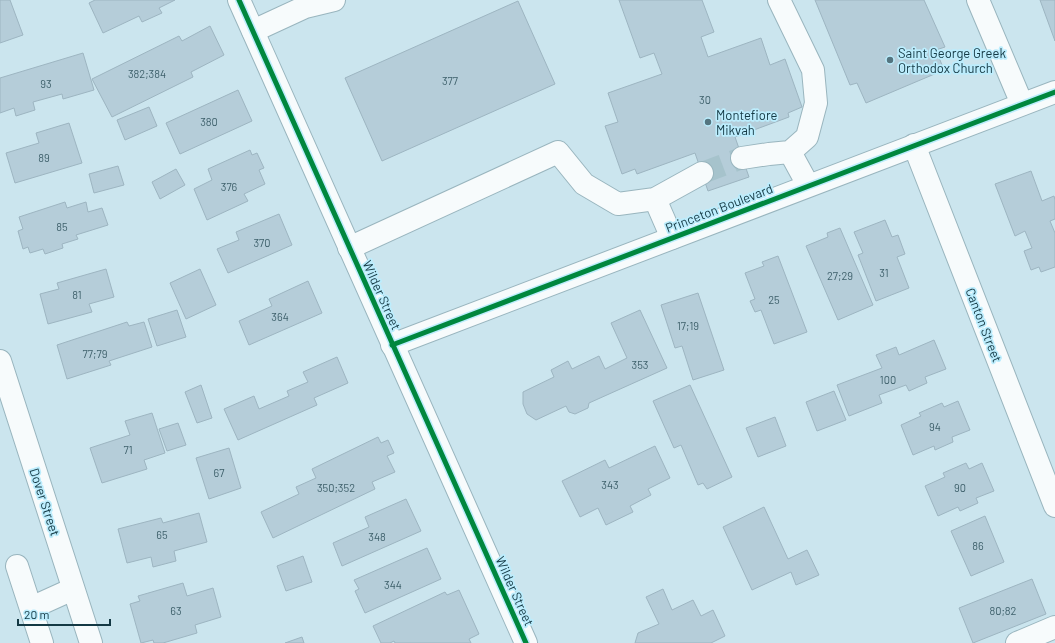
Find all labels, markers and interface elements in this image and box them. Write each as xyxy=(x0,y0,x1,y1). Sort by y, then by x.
place label: Saint George Greek Orthodox Church xyxy=(898,45,1006,76)
marker: Saint George Greek Orthodox Church xyxy=(885,55,895,65)
house number: 382;384 xyxy=(128,67,166,80)
house number: 377 xyxy=(442,74,458,87)
house number: 93 xyxy=(40,77,52,90)
house number: 30 xyxy=(699,93,711,106)
place label: Montefiore Mikvah xyxy=(716,107,778,138)
house number: 380 xyxy=(200,115,218,128)
marker: Montefiore Mikvah xyxy=(703,117,713,127)
house number: 89 xyxy=(38,151,50,164)
house number: 376 xyxy=(221,180,238,193)
street label: Princeton Boulevard xyxy=(663,180,775,236)
house number: 85 xyxy=(56,220,68,233)
house number: 370 xyxy=(253,236,271,249)
street label: Wilder Street xyxy=(360,258,404,332)
house number: 31 xyxy=(879,266,889,279)
house number: 27;29 xyxy=(827,269,853,282)
street label: Canton Street xyxy=(963,286,1005,364)
house number: 81 xyxy=(72,288,82,301)
house number: 25 xyxy=(768,293,780,306)
house number: 364 xyxy=(271,310,289,323)
house number: 17;19 xyxy=(677,319,699,332)
house number: 77;79 xyxy=(83,347,108,360)
house number: 353 xyxy=(632,358,648,371)
house number: 100 xyxy=(880,373,896,386)
house number: 94 xyxy=(929,420,941,433)
house number: 71 xyxy=(123,443,133,456)
street label: Dover Street xyxy=(26,466,64,538)
house number: 67 xyxy=(214,466,224,479)
house number: 343 xyxy=(601,478,619,491)
house number: 350;352 xyxy=(317,481,355,494)
house number: 90 xyxy=(954,481,966,494)
house number: 65 xyxy=(156,528,168,541)
house number: 348 xyxy=(368,530,386,543)
house number: 86 xyxy=(972,539,984,552)
street label: Wilder Street xyxy=(493,554,537,628)
house number: 344 xyxy=(384,578,402,591)
scale bar xyxy=(18,601,110,627)
house number: 63 xyxy=(170,604,182,617)
house number: 80;82 xyxy=(990,604,1017,617)
text: 20 m xyxy=(24,607,50,621)

